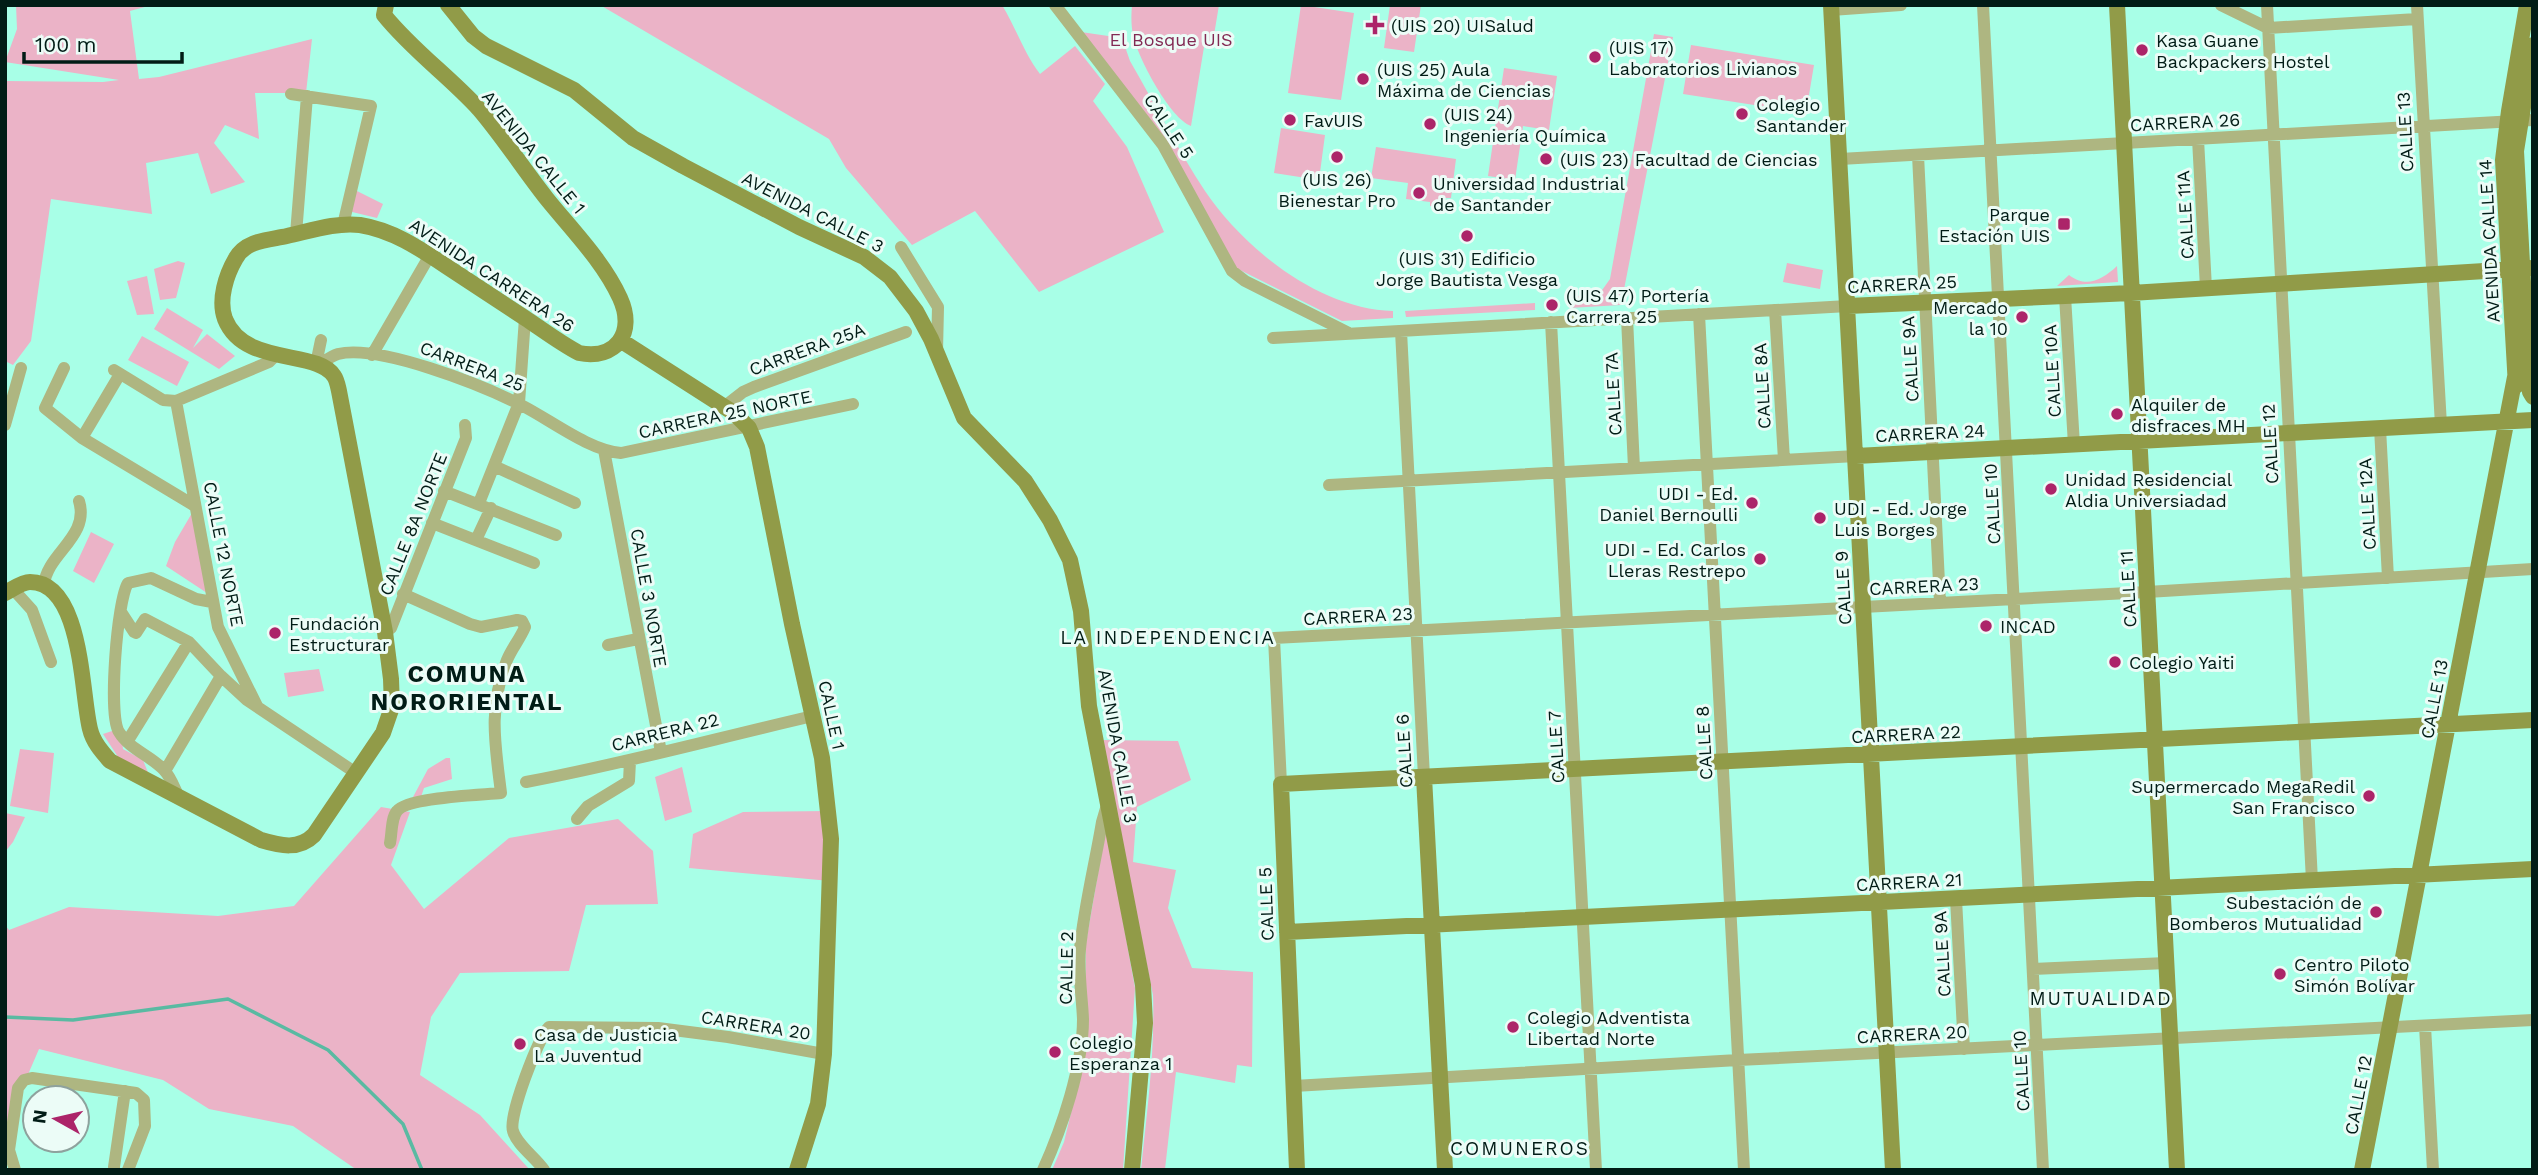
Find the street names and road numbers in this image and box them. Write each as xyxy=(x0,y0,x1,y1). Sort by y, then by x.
street label: AVENIDA CALLE 1 xyxy=(478,86,590,218)
street label: CALLE 5 xyxy=(1140,90,1198,162)
street label: CALLE 13 xyxy=(2392,91,2418,173)
street label: CARRERA 26 xyxy=(2129,109,2241,135)
street label: AVENIDA CALLE 14 xyxy=(2474,159,2504,323)
street label: AVENIDA CALLE 3 xyxy=(739,167,887,257)
street label: CALLE 11A xyxy=(2172,170,2198,260)
street label: AVENIDA CARRERA 26 xyxy=(405,214,579,336)
street label: CARRERA 25 xyxy=(1847,271,1957,297)
street label: CALLE 9A xyxy=(1897,315,1923,403)
street label: CARRERA 25A xyxy=(746,318,868,380)
street label: CALLE 10A xyxy=(2039,324,2065,418)
street label: CARRERA 25 xyxy=(417,337,527,395)
street label: CALLE 8A xyxy=(1749,342,1775,430)
street label: CALLE 7A xyxy=(1600,352,1626,436)
street label: CARRERA 25 NORTE xyxy=(636,385,814,443)
street label: CALLE 12 xyxy=(2257,403,2283,485)
street label: CARRERA 24 xyxy=(1875,420,1985,446)
street label: CALLE 8A NORTE xyxy=(375,449,451,599)
street label: CALLE 12A xyxy=(2354,457,2380,551)
street label: CALLE 10 xyxy=(1979,463,2005,545)
street label: CALLE 12 NORTE xyxy=(200,480,248,628)
street label: CALLE 3 NORTE xyxy=(626,527,672,669)
street label: CALLE 9 xyxy=(1831,550,1855,626)
street label: CALLE 11 xyxy=(2115,550,2141,628)
street label: CARRERA 23 xyxy=(1869,573,1979,599)
street label: CARRERA 23 xyxy=(1303,603,1413,629)
street label: CALLE 13 xyxy=(2416,657,2452,741)
street label: AVENIDA CALLE 3 xyxy=(1094,667,1142,825)
street label: CALLE 1 xyxy=(814,679,850,751)
street label: CALLE 8 xyxy=(1692,705,1716,781)
street label: CARRERA 22 xyxy=(609,709,721,755)
street label: CALLE 7 xyxy=(1544,710,1568,784)
street label: CALLE 6 xyxy=(1392,713,1416,789)
street label: CARRERA 22 xyxy=(1851,721,1961,747)
street label: CALLE 5 xyxy=(1254,867,1278,941)
street label: CARRERA 21 xyxy=(1855,869,1963,895)
street label: CALLE 9A xyxy=(1929,910,1955,998)
street label: CALLE 2 xyxy=(1055,931,1077,1005)
street label: CARRERA 20 xyxy=(700,1006,812,1044)
street label: CARRERA 20 xyxy=(1856,1021,1968,1047)
street label: CALLE 10 xyxy=(2008,1030,2034,1112)
street label: CALLE 12 xyxy=(2340,1053,2376,1137)

